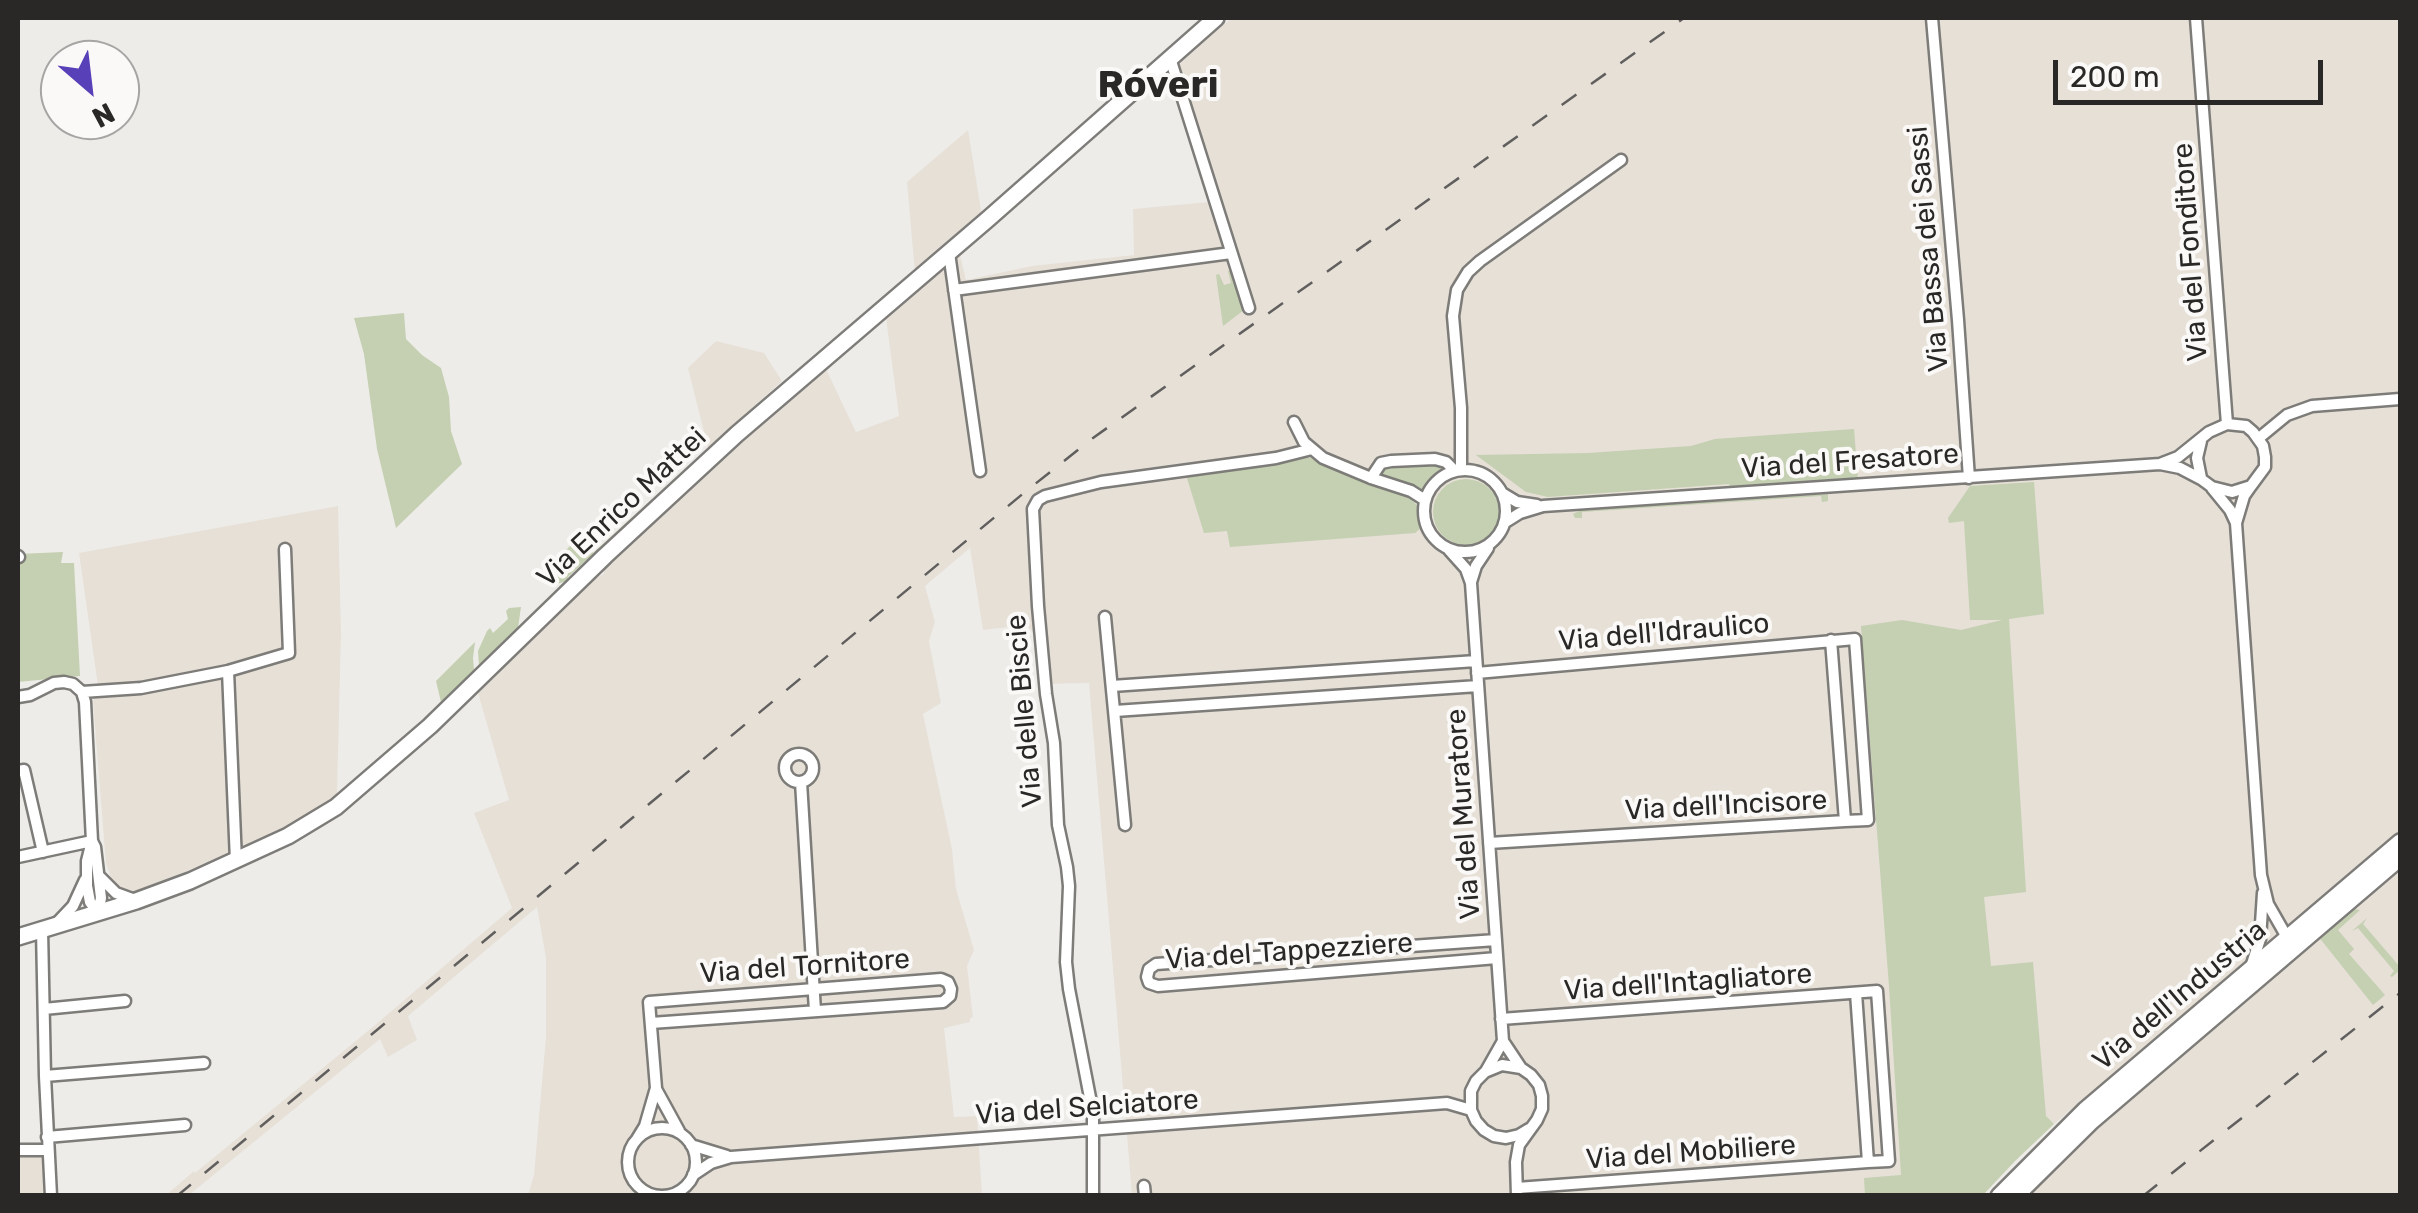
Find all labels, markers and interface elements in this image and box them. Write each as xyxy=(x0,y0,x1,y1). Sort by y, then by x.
north arrow xyxy=(40,40,140,140)
scale bar xyxy=(2058,40,2328,102)
text: 200 m xyxy=(2070,59,2160,95)
district label: Róveri xyxy=(1097,63,1219,109)
text: N xyxy=(87,96,120,134)
street label: Via Bassa dei Sassi xyxy=(1902,125,1956,373)
street label: Via del Fonditore xyxy=(2167,142,2215,362)
street label: Via Enrico Mattei xyxy=(530,421,714,595)
street label: Via del Fresatore xyxy=(1740,438,1960,486)
street label: Via dell'Idraulico xyxy=(1557,607,1771,659)
street label: Via delle Biscie xyxy=(1000,613,1050,809)
street label: Via del Muratore xyxy=(1440,707,1488,921)
street label: Via dell'Incisore xyxy=(1624,784,1828,828)
street label: Via dell'Industria xyxy=(2087,914,2273,1078)
street label: Via del Tappezziere xyxy=(1164,927,1414,977)
street label: Via del Tornitore xyxy=(699,943,911,991)
street label: Via dell'Intagliatore xyxy=(1563,958,1813,1008)
street label: Via del Selciatore xyxy=(974,1083,1200,1133)
street label: Via del Mobiliere xyxy=(1585,1129,1797,1177)

